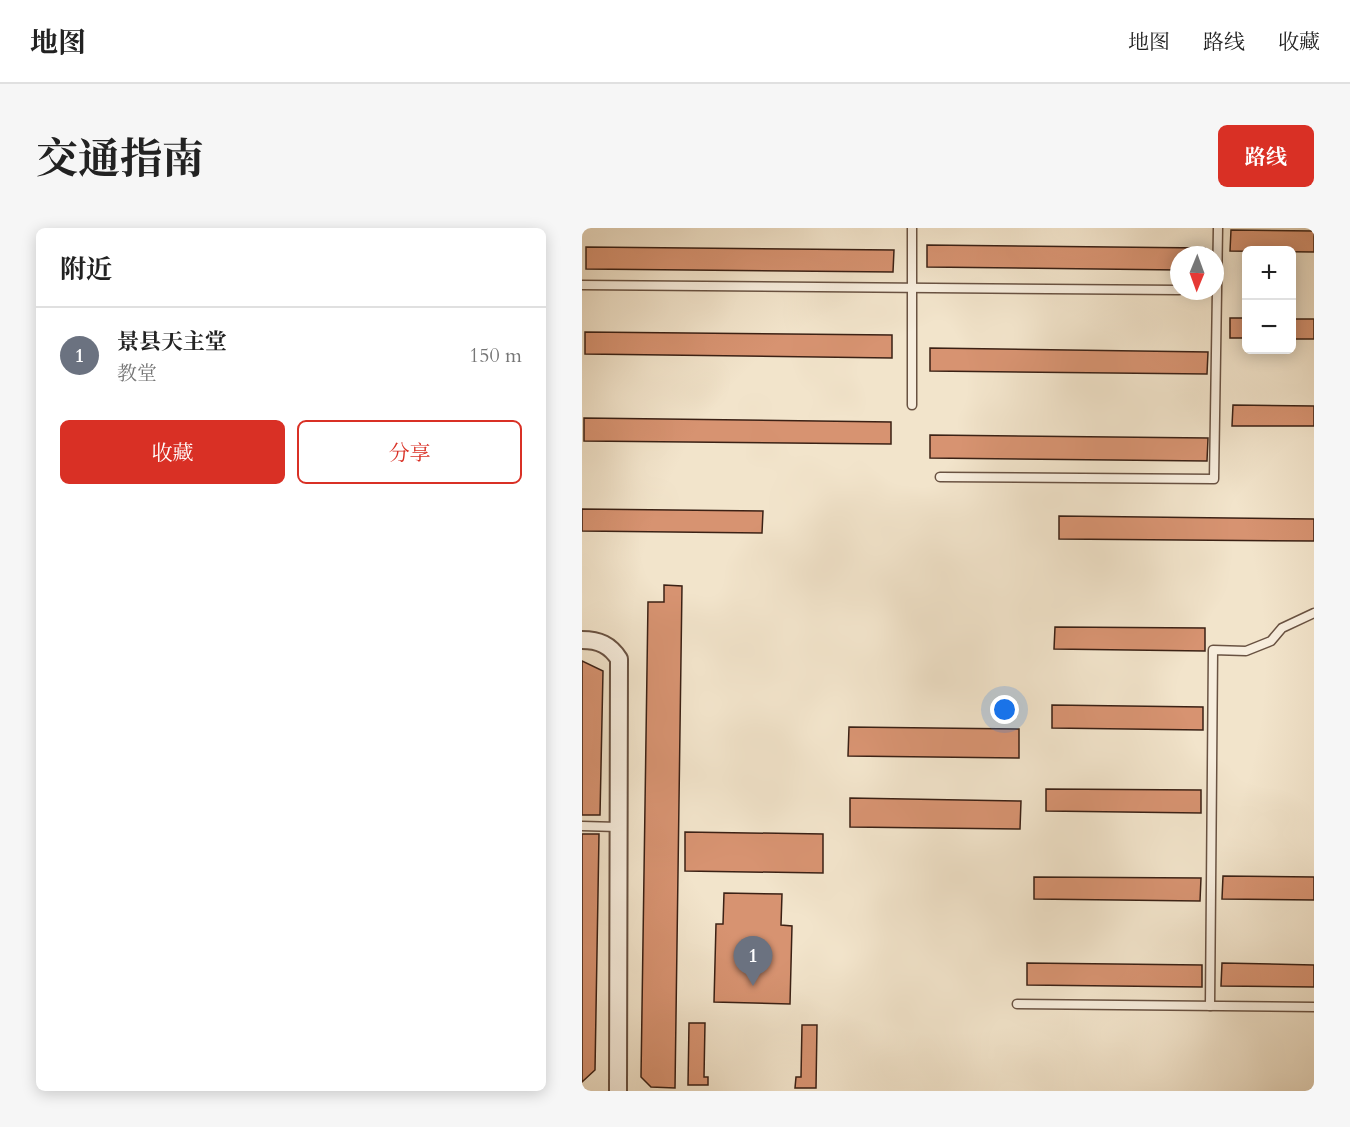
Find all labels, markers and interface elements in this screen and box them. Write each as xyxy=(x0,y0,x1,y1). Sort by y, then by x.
text: 地图 xyxy=(30,24,86,62)
text: 地图 xyxy=(1128,28,1170,57)
text: 路线 xyxy=(1203,28,1245,57)
text: 收藏 xyxy=(1278,28,1320,57)
button: 路线 xyxy=(1218,125,1314,187)
text: 交通指南 xyxy=(36,131,204,188)
north arrow xyxy=(1170,246,1224,300)
map controls xyxy=(1242,246,1296,354)
button: + xyxy=(1242,246,1296,300)
text: 附近 xyxy=(60,252,112,287)
button: − xyxy=(1242,300,1296,354)
text: 景县天主堂 xyxy=(117,327,227,357)
text: 1 xyxy=(74,342,85,369)
text: 150 m xyxy=(469,342,522,369)
text: 教堂 xyxy=(117,360,157,387)
button: 收藏 xyxy=(60,420,285,484)
button: 分享 xyxy=(297,420,522,484)
your location xyxy=(990,695,1019,724)
pin: 1 xyxy=(734,936,772,986)

